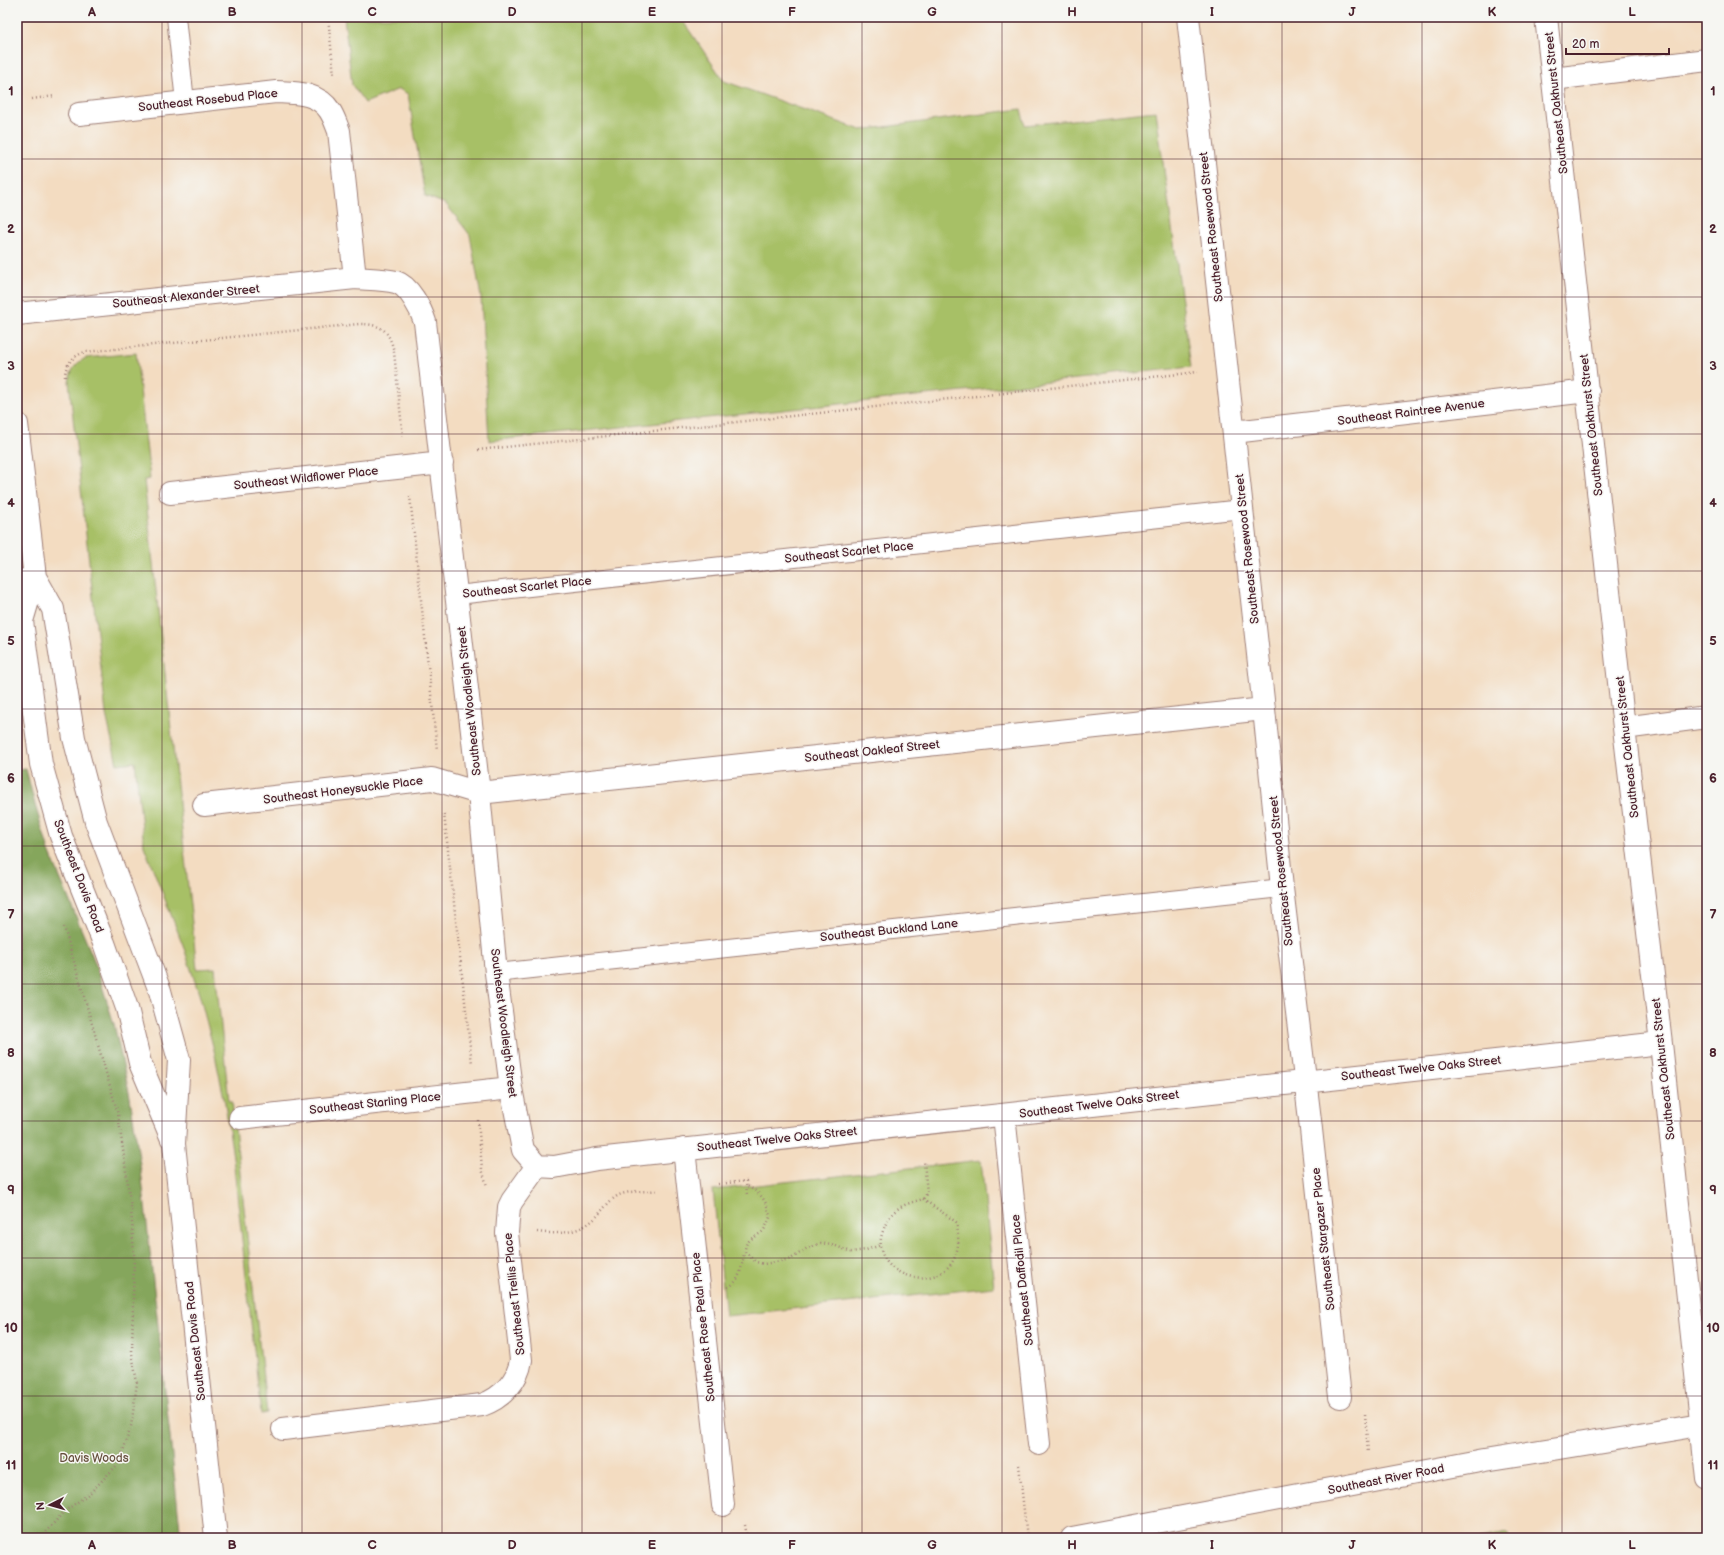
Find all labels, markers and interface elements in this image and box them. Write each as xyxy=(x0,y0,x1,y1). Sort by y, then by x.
text: A xyxy=(87,4,96,20)
text: B xyxy=(227,4,237,20)
text: C xyxy=(367,4,377,20)
text: D xyxy=(507,4,517,20)
text: E xyxy=(648,4,657,20)
text: F xyxy=(788,4,796,20)
text: G xyxy=(927,4,937,20)
text: H xyxy=(1067,4,1077,20)
text: I xyxy=(1210,4,1214,20)
text: J xyxy=(1348,4,1356,20)
text: K xyxy=(1488,4,1497,20)
text: L xyxy=(1628,4,1636,20)
scale bar xyxy=(1566,30,1669,56)
street label: Southeast Oakhurst Street xyxy=(1542,31,1571,175)
text: 20 m xyxy=(1572,37,1599,52)
text: 1 xyxy=(8,83,14,99)
text: 1 xyxy=(1710,83,1716,99)
street label: Southeast Rosebud Place xyxy=(138,86,278,115)
street label: Southeast Rosewood Street xyxy=(1196,151,1227,303)
text: 2 xyxy=(7,221,15,237)
text: 2 xyxy=(1709,221,1717,237)
street label: Southeast Alexander Street xyxy=(112,281,261,312)
street label: Southeast Oakhurst Street xyxy=(1577,353,1606,497)
text: 3 xyxy=(7,358,15,374)
text: 3 xyxy=(1709,358,1717,374)
street label: Southeast Raintree Avenue xyxy=(1337,396,1486,429)
street label: Southeast Wildflower Place xyxy=(233,463,379,494)
street label: Southeast Rosewood Street xyxy=(1232,473,1263,625)
text: 4 xyxy=(7,495,15,511)
text: 4 xyxy=(1709,495,1717,511)
street label: Southeast Scarlet Place xyxy=(784,538,914,567)
street label: Southeast Scarlet Place xyxy=(462,573,592,602)
street label: Southeast Woodleigh Street xyxy=(454,625,485,776)
text: 5 xyxy=(7,633,15,649)
text: 5 xyxy=(1709,633,1717,649)
street label: Southeast Oakhurst Street xyxy=(1613,675,1642,819)
street label: Southeast Oakleaf Street xyxy=(804,737,941,766)
text: 6 xyxy=(7,770,15,786)
text: 6 xyxy=(1709,770,1717,786)
street label: Southeast Honeysuckle Place xyxy=(262,773,424,808)
street label: Southeast Rosewood Street xyxy=(1266,795,1297,947)
street label: Southeast Davis Road xyxy=(50,818,107,935)
text: 7 xyxy=(7,907,15,923)
text: 7 xyxy=(1709,907,1717,923)
street label: Southeast Buckland Lane xyxy=(819,916,959,945)
street label: Southeast Woodleigh Street xyxy=(487,948,520,1099)
street label: Southeast Oakhurst Street xyxy=(1649,997,1678,1141)
text: 8 xyxy=(7,1045,15,1061)
text: 8 xyxy=(1709,1045,1717,1061)
street label: Southeast Twelve Oaks Street xyxy=(1340,1053,1502,1084)
street label: Southeast Twelve Oaks Street xyxy=(1018,1087,1180,1122)
street label: Southeast Starling Place xyxy=(309,1089,442,1118)
street label: Southeast Twelve Oaks Street xyxy=(696,1124,858,1155)
street label: Southeast Stargazer Place xyxy=(1309,1167,1338,1311)
text: 9 xyxy=(7,1182,15,1198)
text: 9 xyxy=(1709,1182,1717,1198)
street label: Southeast Daffodil Place xyxy=(1008,1214,1037,1346)
street label: Southeast Trellis Place xyxy=(501,1232,528,1356)
street label: Southeast Rose Petal Place xyxy=(688,1252,719,1402)
street label: Southeast Davis Road xyxy=(182,1280,209,1401)
text: 10 xyxy=(4,1320,18,1336)
text: 10 xyxy=(1706,1320,1720,1336)
park label: Davis Woods xyxy=(59,1451,129,1466)
text: 11 xyxy=(6,1457,16,1473)
text: 11 xyxy=(1708,1457,1718,1473)
street label: Southeast River Road xyxy=(1327,1461,1446,1498)
north arrow xyxy=(30,1485,70,1525)
text: N xyxy=(34,1501,47,1511)
text: A xyxy=(87,1537,96,1553)
text: B xyxy=(227,1537,237,1553)
text: C xyxy=(367,1537,377,1553)
text: D xyxy=(507,1537,517,1553)
text: E xyxy=(648,1537,657,1553)
text: F xyxy=(788,1537,796,1553)
text: G xyxy=(927,1537,937,1553)
text: H xyxy=(1067,1537,1077,1553)
text: I xyxy=(1210,1537,1214,1553)
text: J xyxy=(1348,1537,1356,1553)
text: K xyxy=(1488,1537,1497,1553)
text: L xyxy=(1628,1537,1636,1553)

